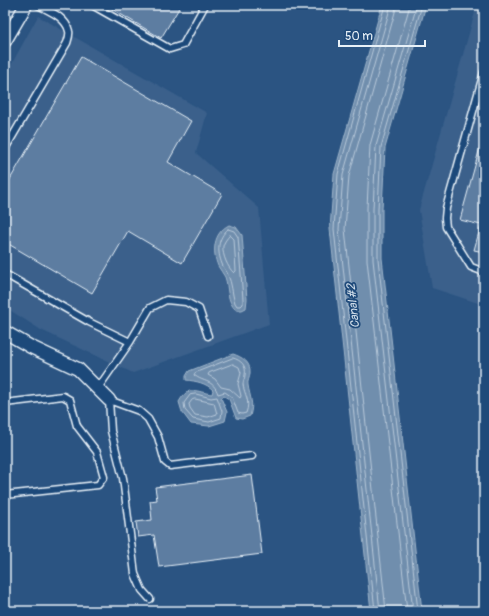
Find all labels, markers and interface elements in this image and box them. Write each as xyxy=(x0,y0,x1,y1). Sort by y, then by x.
scale bar xyxy=(339,22,425,48)
text: 50 m xyxy=(345,29,373,44)
water label: Canal #2 xyxy=(344,282,363,329)

